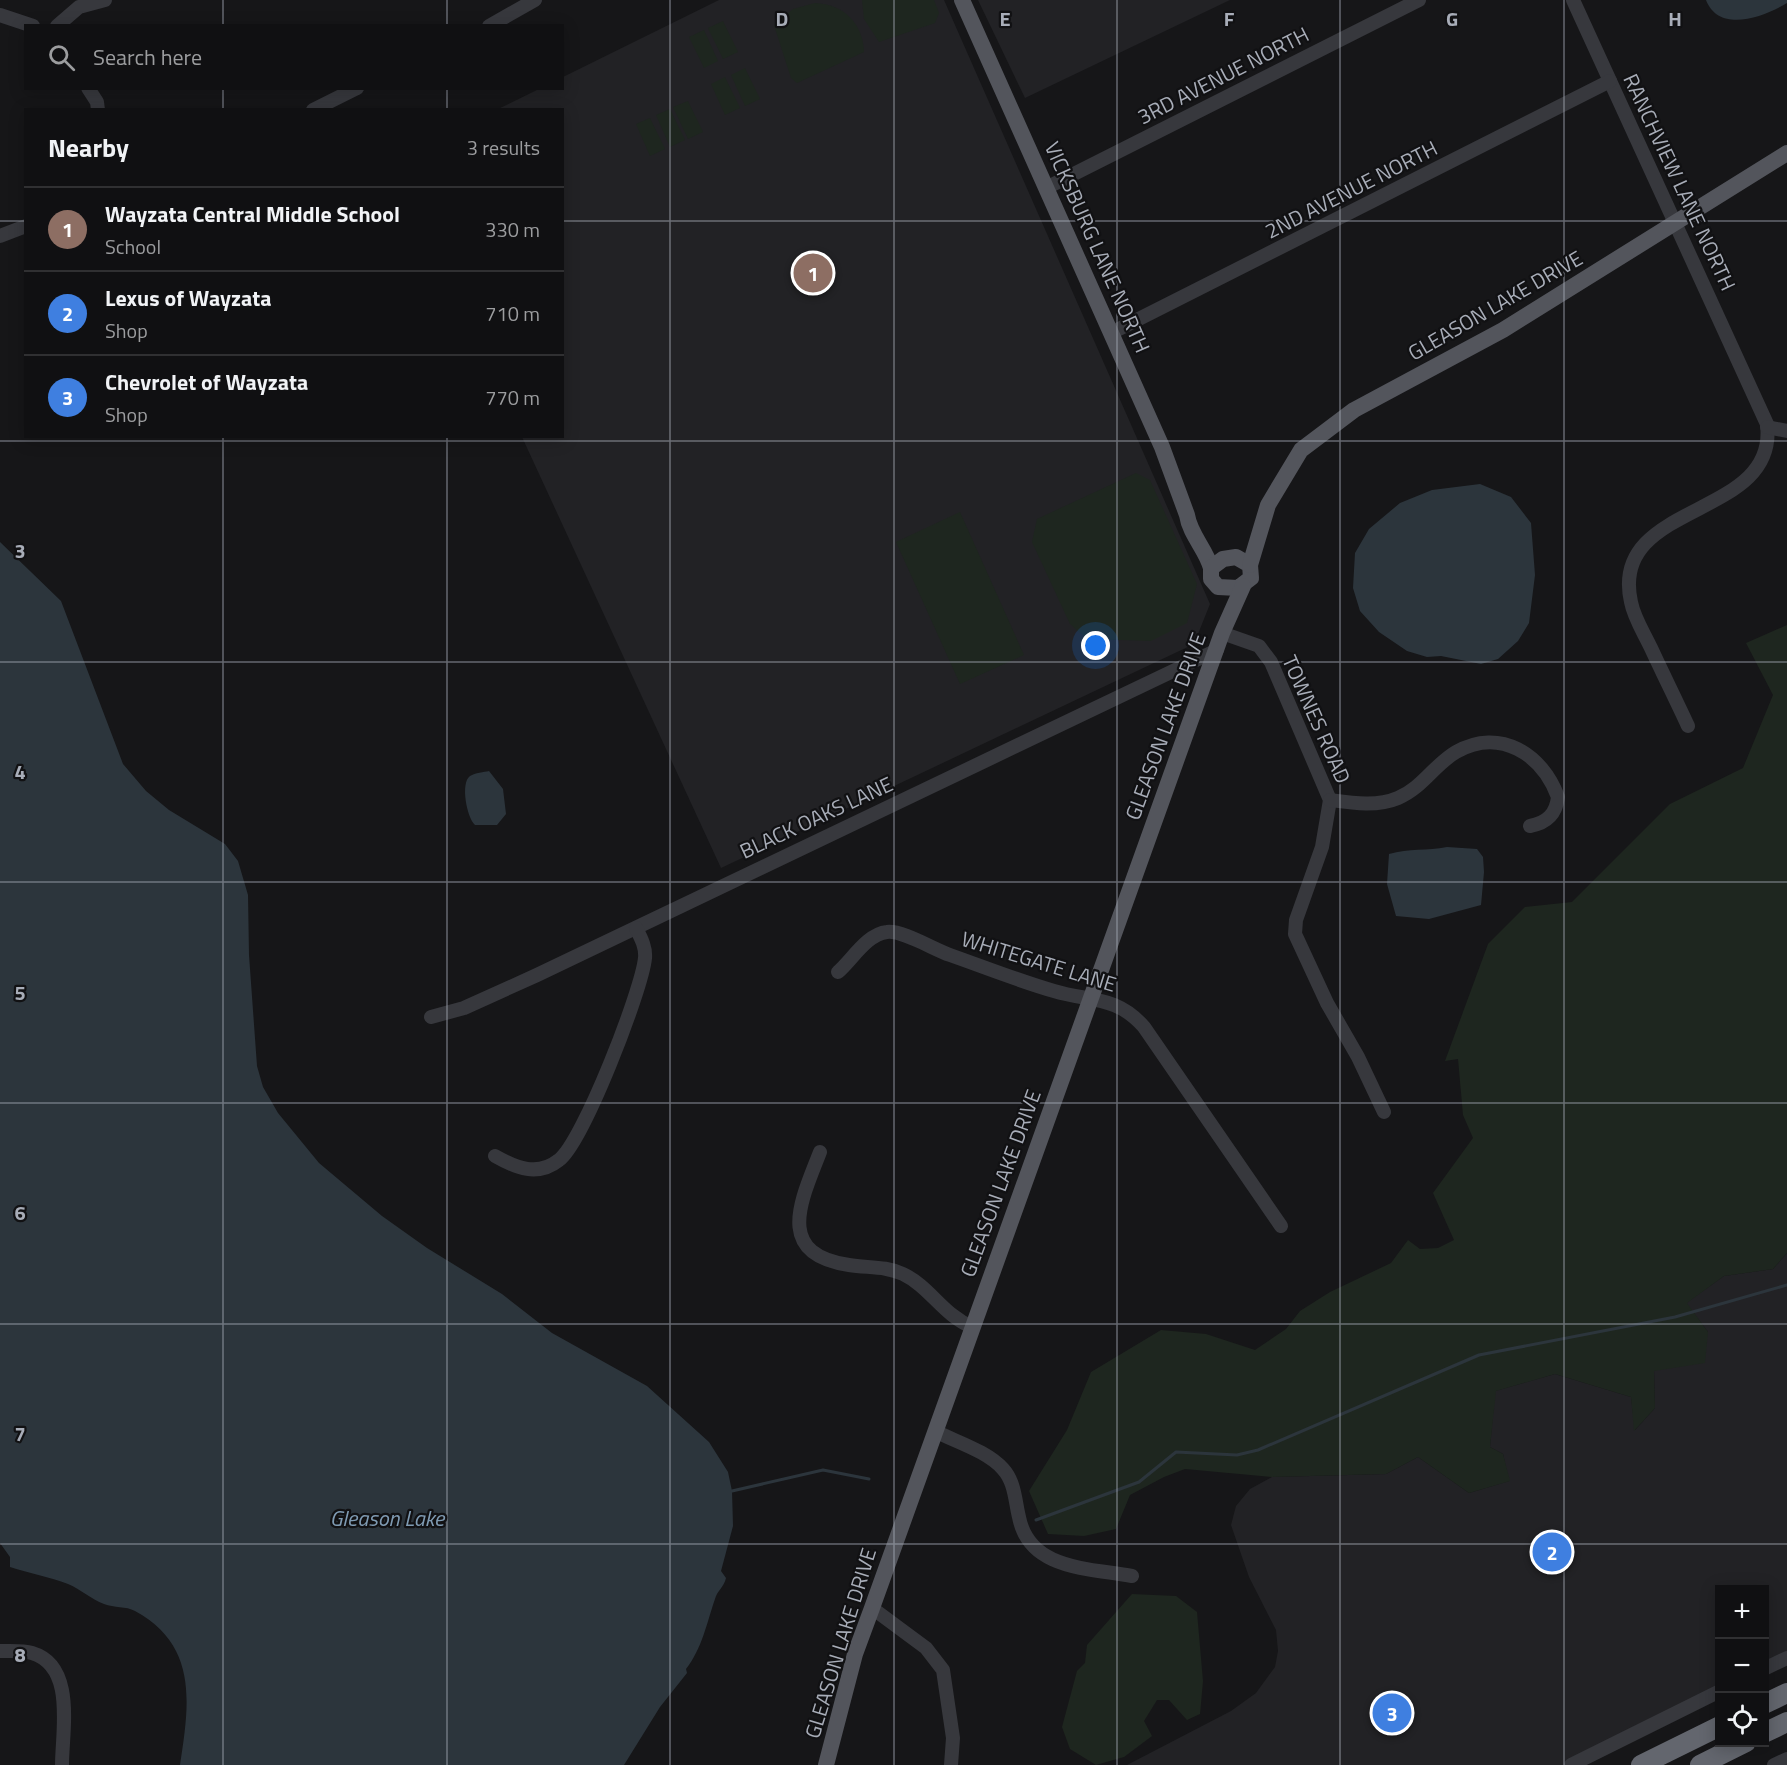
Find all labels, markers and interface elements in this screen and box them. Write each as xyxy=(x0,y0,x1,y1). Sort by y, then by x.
text: D xyxy=(776,3,788,34)
text: E xyxy=(999,3,1011,34)
text: F xyxy=(1224,3,1235,34)
text: G xyxy=(1446,3,1458,34)
text: H xyxy=(1668,3,1682,34)
street label: 3RD AVENUE NORTH xyxy=(1132,18,1314,132)
search box xyxy=(24,24,564,90)
text: Search here xyxy=(93,40,202,74)
icon: search xyxy=(45,41,78,74)
street label: RANCHVIEW LANE NORTH xyxy=(1616,68,1744,296)
text: Nearby xyxy=(48,128,129,167)
text: 3 results xyxy=(467,132,540,163)
street label: 2ND AVENUE NORTH xyxy=(1259,132,1443,246)
street label: VICKSBURG LANE NORTH xyxy=(1037,136,1159,358)
text: Wayzata Central Middle School xyxy=(105,197,400,231)
text: 1 xyxy=(62,214,73,245)
text: 330 m xyxy=(485,214,540,245)
text: School xyxy=(105,231,161,262)
street label: GLEASON LAKE DRIVE xyxy=(1402,242,1588,368)
pin: 1 xyxy=(794,250,832,296)
text: Lexus of Wayzata xyxy=(105,281,272,315)
text: 2 xyxy=(62,298,73,329)
text: 710 m xyxy=(485,298,540,329)
text: Shop xyxy=(105,315,148,346)
text: Chevrolet of Wayzata xyxy=(105,365,308,399)
text: 3 xyxy=(62,382,73,413)
text: 770 m xyxy=(485,382,540,413)
text: Shop xyxy=(105,399,148,430)
text: 3 xyxy=(14,535,26,566)
street label: GLEASON LAKE DRIVE xyxy=(1116,628,1214,824)
your location xyxy=(1081,631,1110,660)
street label: TOWNES ROAD xyxy=(1274,650,1360,788)
text: 4 xyxy=(14,756,26,787)
street label: BLACK OAKS LANE xyxy=(734,767,898,867)
street label: WHITEGATE LANE xyxy=(958,922,1120,1000)
text: 5 xyxy=(14,977,26,1008)
street label: GLEASON LAKE DRIVE xyxy=(951,1085,1049,1281)
text: 6 xyxy=(14,1197,26,1228)
text: 7 xyxy=(14,1418,26,1449)
water label: Gleason Lake xyxy=(330,1501,446,1535)
pin: 2 xyxy=(1532,1530,1572,1574)
street label: GLEASON LAKE DRIVE xyxy=(796,1544,884,1742)
map controls xyxy=(1715,1585,1769,1747)
button: + xyxy=(1715,1585,1769,1639)
text: 8 xyxy=(14,1639,26,1670)
button: − xyxy=(1715,1639,1769,1693)
pin: 3 xyxy=(1372,1690,1412,1736)
button: locate xyxy=(1715,1693,1769,1747)

